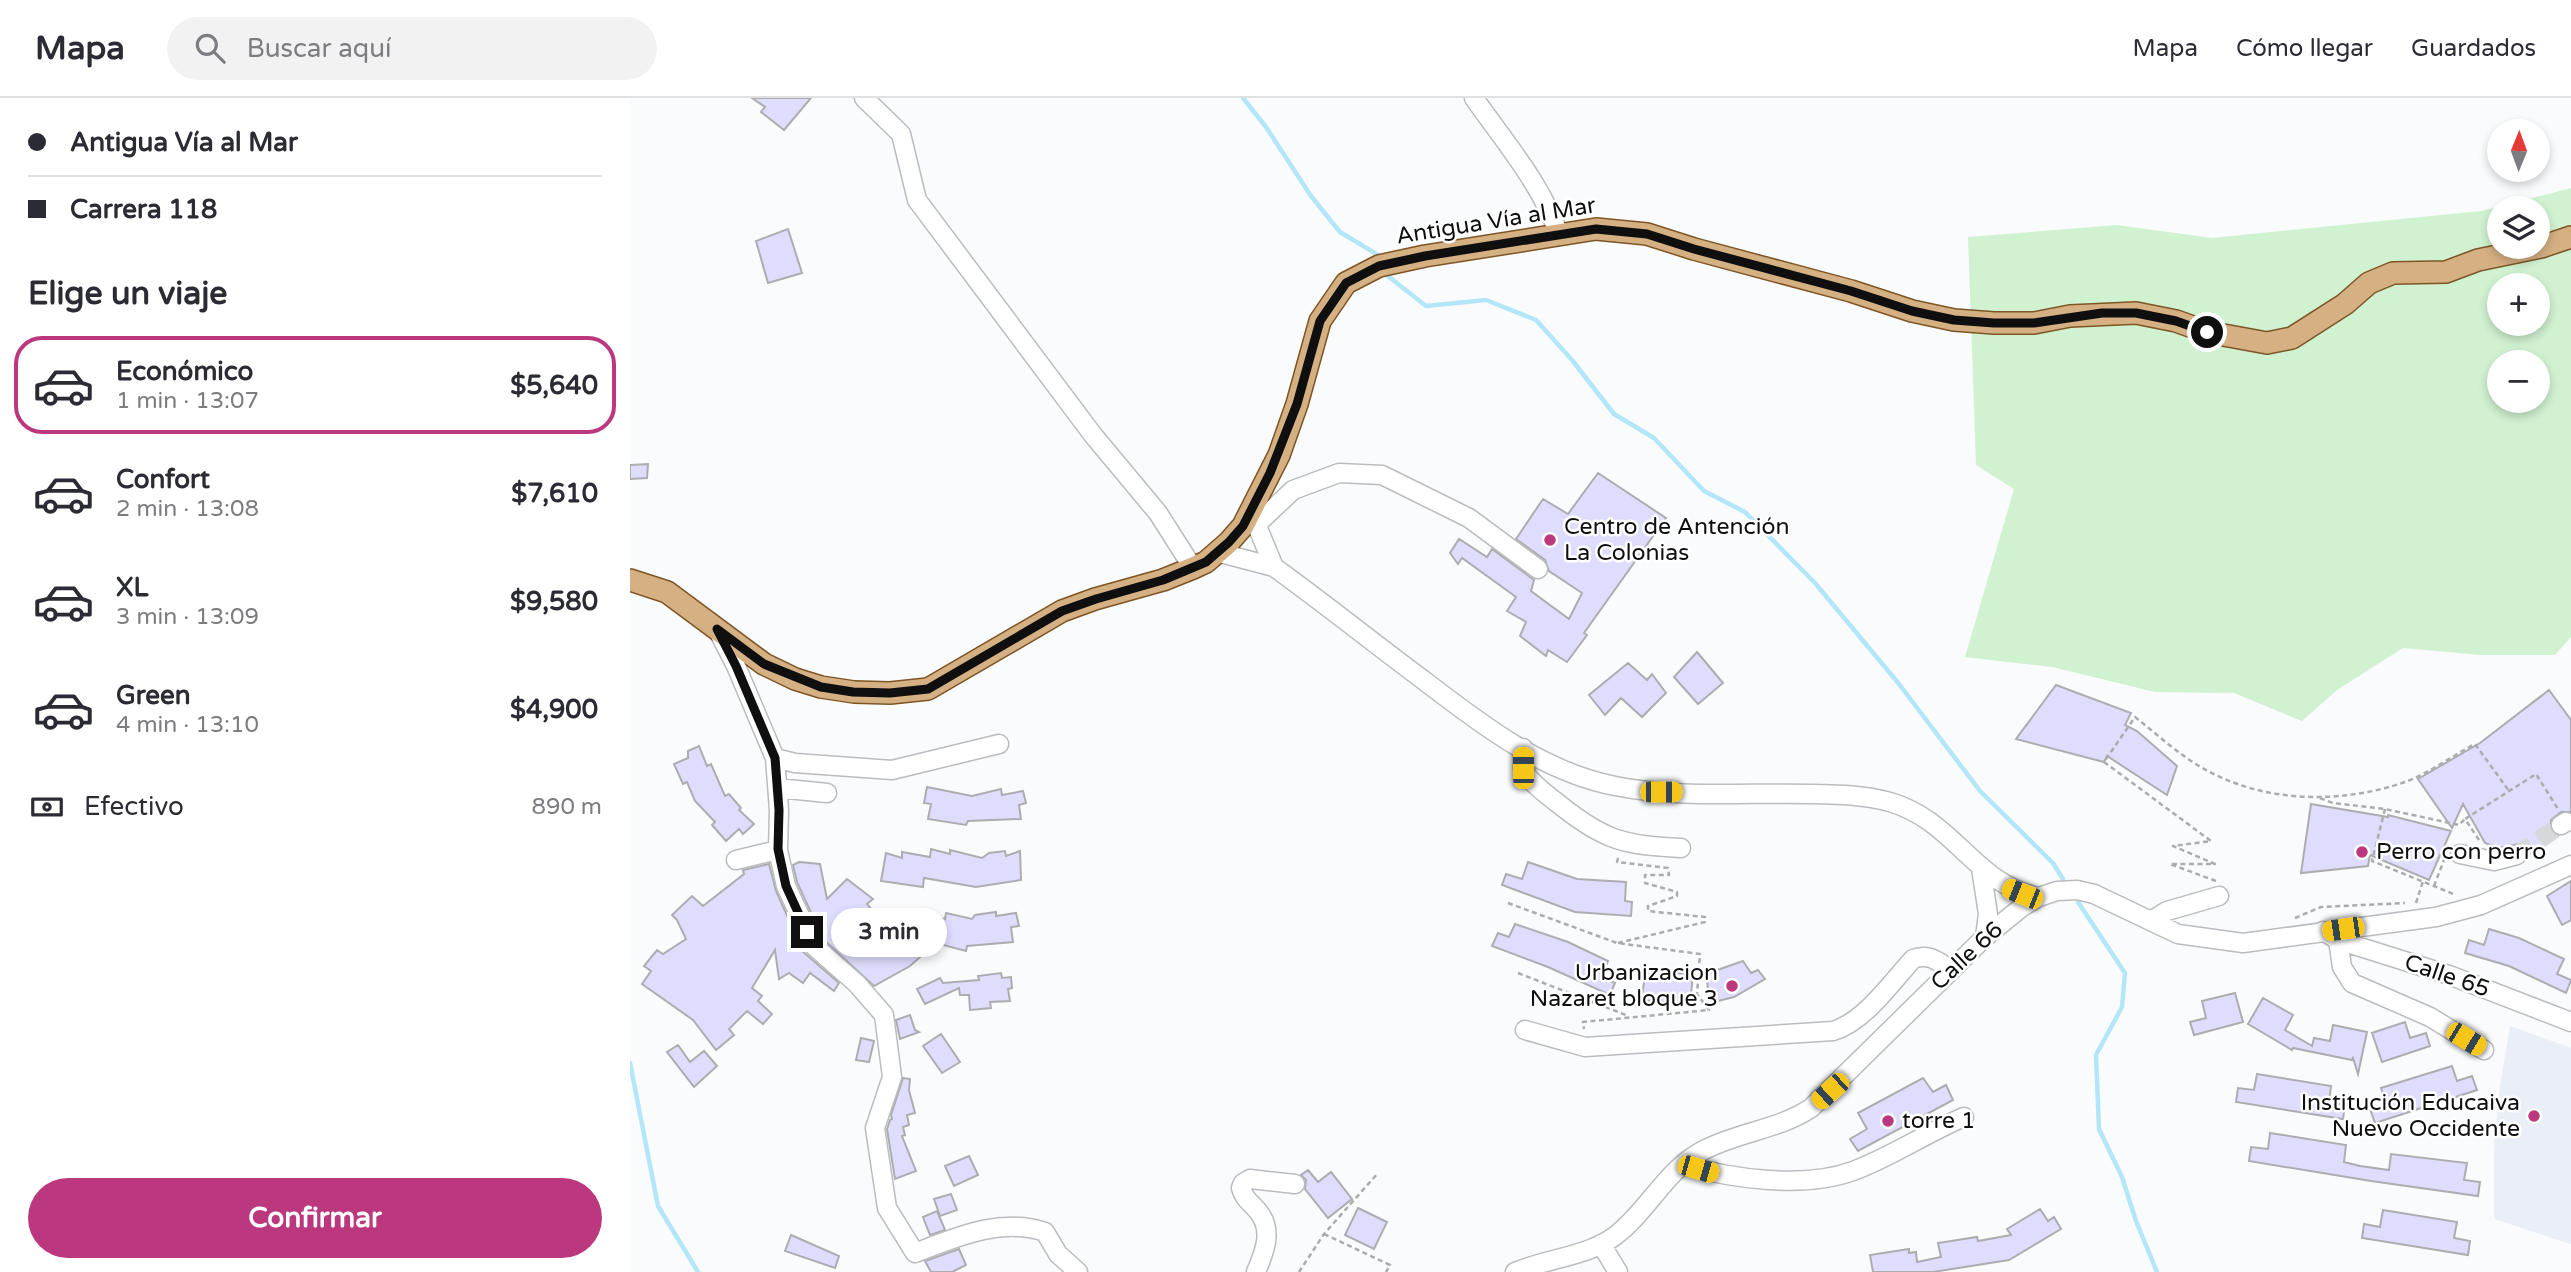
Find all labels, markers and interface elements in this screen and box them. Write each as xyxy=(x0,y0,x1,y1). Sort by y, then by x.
search box xyxy=(167,17,657,80)
text: Mapa xyxy=(35,29,125,68)
icon: search xyxy=(191,29,229,67)
text: Buscar aquí xyxy=(247,33,391,64)
text: Mapa xyxy=(2133,34,2198,63)
text: Cómo llegar xyxy=(2236,34,2373,63)
text: Guardados xyxy=(2411,34,2536,63)
north arrow xyxy=(2487,119,2550,182)
map controls xyxy=(2487,119,2550,413)
text: Antigua Vía al Mar xyxy=(70,127,298,158)
street label: Antigua Vía al Mar xyxy=(1394,191,1598,251)
text: Carrera 118 xyxy=(70,194,217,225)
button: layers xyxy=(2487,196,2550,259)
button: + xyxy=(2487,273,2550,336)
text: Elige un viaje xyxy=(28,275,227,313)
route start xyxy=(2191,316,2223,348)
button: − xyxy=(2487,350,2550,413)
icon: car xyxy=(32,354,95,417)
text: Económico xyxy=(116,356,253,387)
text: $5,640 xyxy=(510,370,598,401)
text: 1 min · 13:07 xyxy=(116,387,259,415)
icon: car xyxy=(32,462,95,525)
text: Confort xyxy=(116,464,210,495)
text: $7,610 xyxy=(511,478,598,509)
text: 2 min · 13:08 xyxy=(116,495,259,523)
place label: Centro de Antención La Colonias xyxy=(1564,513,1789,567)
marker: Centro de Antención La Colonias xyxy=(1542,532,1558,548)
icon: car xyxy=(32,570,95,633)
text: XL xyxy=(116,572,148,603)
text: $9,580 xyxy=(510,586,598,617)
text: 3 min · 13:09 xyxy=(116,603,259,631)
icon: car xyxy=(32,678,95,741)
text: Green xyxy=(116,680,191,711)
text: $4,900 xyxy=(510,694,598,725)
text: 4 min · 13:10 xyxy=(116,711,259,739)
car xyxy=(1513,747,1534,789)
car xyxy=(1641,782,1683,803)
icon: cash xyxy=(28,788,66,826)
text: Efectivo xyxy=(84,791,184,822)
text: 890 m xyxy=(532,793,602,821)
place label: Perro con perro xyxy=(2376,838,2546,866)
marker: Perro con perro xyxy=(2354,844,2370,860)
car xyxy=(1999,876,2046,912)
callout: 3 min xyxy=(832,908,947,956)
route end xyxy=(791,916,823,948)
street label: Calle 66 xyxy=(1925,916,2009,996)
car xyxy=(2321,916,2366,942)
text: 3 min xyxy=(858,918,920,946)
street label: Calle 65 xyxy=(2401,948,2493,1004)
place label: Urbanizacion Nazaret bloque 3 xyxy=(1530,959,1718,1013)
marker: Urbanizacion Nazaret bloque 3 xyxy=(1724,978,1740,994)
car xyxy=(2443,1019,2490,1059)
car xyxy=(1808,1069,1853,1113)
place label: Institución Educaiva Nuevo Occidente xyxy=(2301,1089,2520,1143)
place label: torre 1 xyxy=(1902,1107,1975,1135)
marker: Institución Educaiva Nuevo Occidente xyxy=(2526,1108,2542,1124)
marker: torre 1 xyxy=(1880,1113,1896,1129)
car xyxy=(1675,1153,1722,1185)
button: Confirmar xyxy=(28,1178,602,1258)

